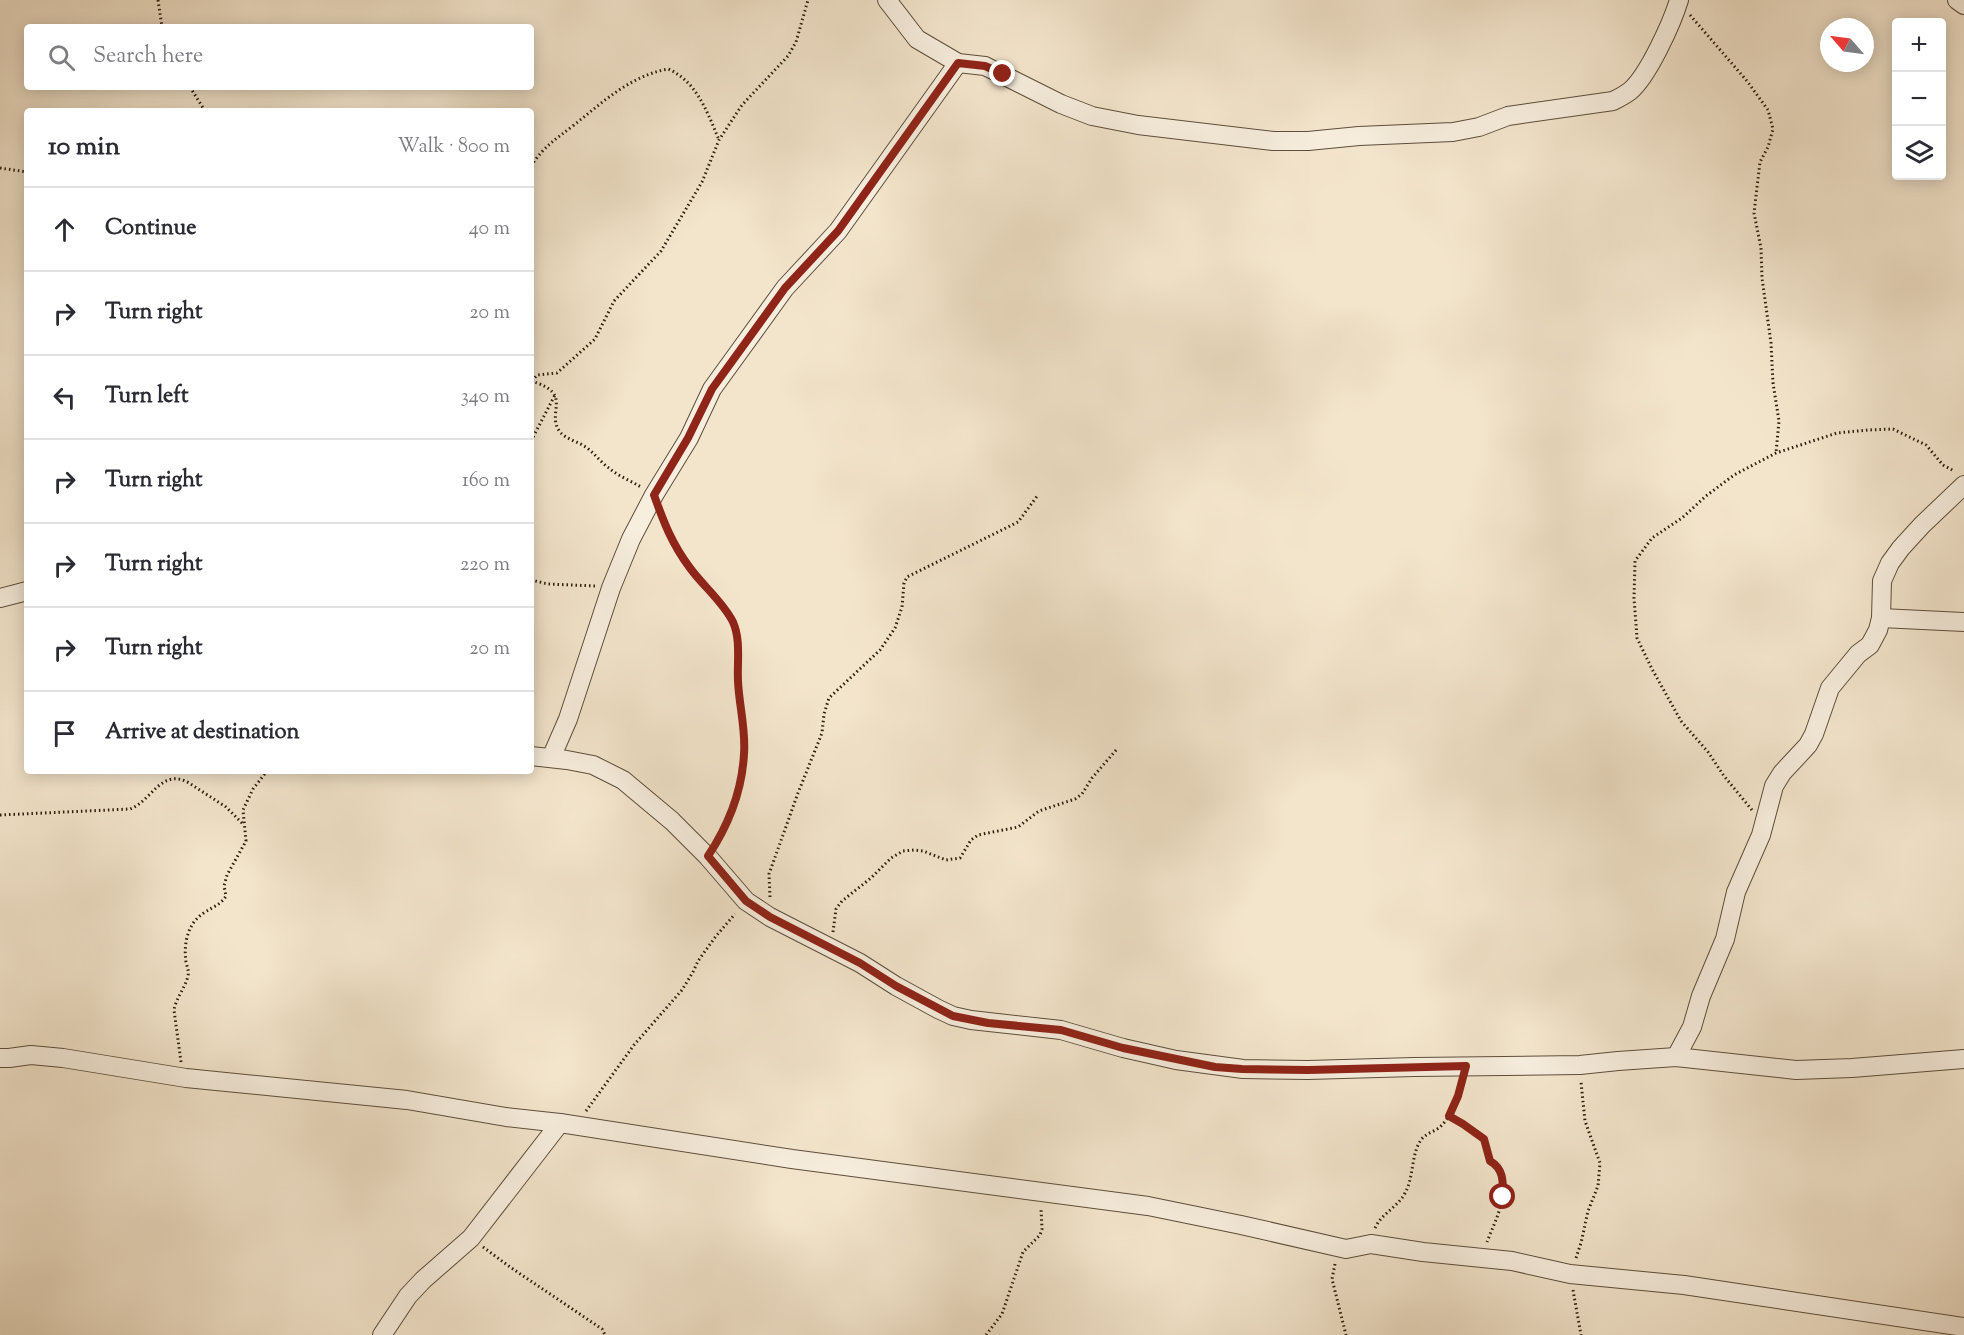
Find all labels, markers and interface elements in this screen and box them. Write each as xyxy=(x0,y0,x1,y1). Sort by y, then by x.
north arrow xyxy=(1820,18,1874,72)
map controls xyxy=(1892,18,1946,180)
button: + xyxy=(1892,18,1946,72)
search box xyxy=(24,24,534,90)
icon: search xyxy=(45,41,78,74)
text: Search here xyxy=(93,41,203,73)
route end xyxy=(989,60,1015,86)
button: − xyxy=(1892,72,1946,126)
button: layers xyxy=(1892,126,1946,180)
text: 10 min xyxy=(48,129,120,166)
text: Walk · 800 m xyxy=(398,133,510,162)
icon: ahead xyxy=(48,213,81,246)
text: Continue xyxy=(105,213,196,245)
text: 40 m xyxy=(469,215,510,244)
icon: right xyxy=(48,297,81,330)
text: Turn right xyxy=(105,297,202,329)
text: 20 m xyxy=(469,299,510,328)
icon: left xyxy=(48,381,81,414)
text: Turn left xyxy=(105,381,188,413)
text: 340 m xyxy=(461,383,510,412)
icon: right xyxy=(48,465,81,498)
text: Turn right xyxy=(105,465,202,497)
text: 160 m xyxy=(462,467,510,496)
icon: right xyxy=(48,549,81,582)
text: Turn right xyxy=(105,549,202,581)
text: 220 m xyxy=(460,551,510,580)
icon: right xyxy=(48,633,81,666)
text: Turn right xyxy=(105,633,202,665)
text: 20 m xyxy=(469,635,510,664)
icon: arrive xyxy=(48,717,81,750)
text: Arrive at destination xyxy=(105,717,300,749)
route start xyxy=(1489,1183,1515,1209)

